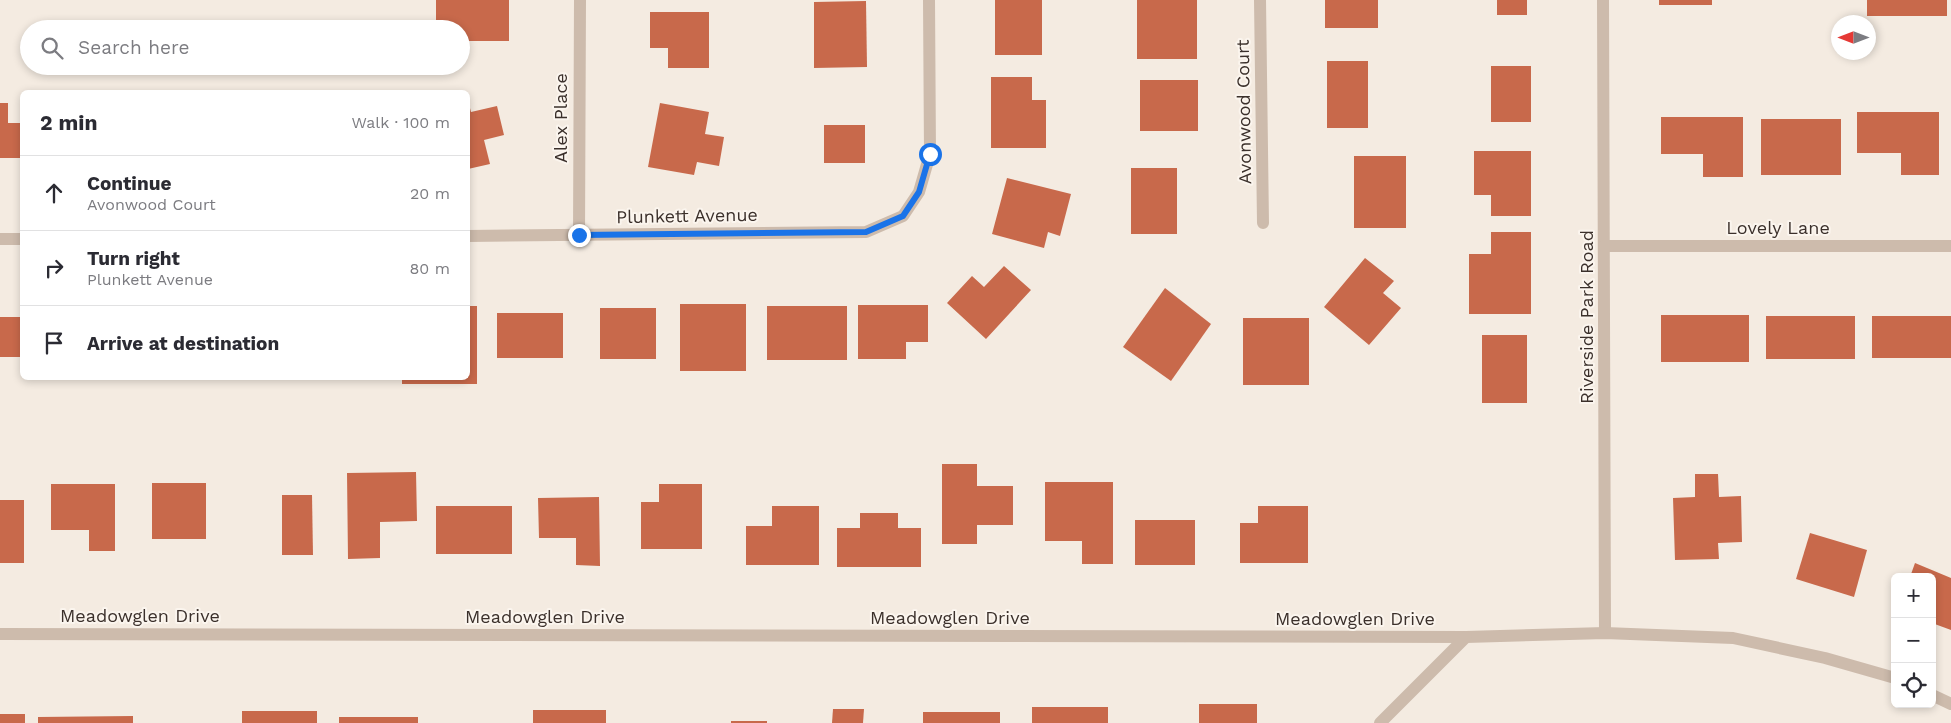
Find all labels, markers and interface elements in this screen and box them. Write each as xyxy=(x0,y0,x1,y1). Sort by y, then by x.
north arrow xyxy=(1831,15,1876,60)
search box xyxy=(20,20,470,75)
icon: search xyxy=(38,34,66,62)
text: Search here xyxy=(78,36,189,59)
street label: Avonwood Court xyxy=(1232,39,1255,185)
street label: Alex Place xyxy=(550,73,571,163)
text: 2 min xyxy=(40,110,97,135)
text: Walk · 100 m xyxy=(352,113,450,132)
route start xyxy=(919,143,942,166)
text: Continue xyxy=(87,172,171,195)
icon: ahead xyxy=(40,179,68,207)
text: 20 m xyxy=(410,184,450,203)
text: Avonwood Court xyxy=(87,195,216,214)
street label: Plunkett Avenue xyxy=(616,204,758,227)
street label: Lovely Lane xyxy=(1726,217,1830,238)
route end xyxy=(568,224,591,247)
street label: Riverside Park Road xyxy=(1576,230,1597,404)
text: Turn right xyxy=(87,247,180,270)
icon: right xyxy=(40,254,68,282)
text: 80 m xyxy=(409,259,450,278)
text: Plunkett Avenue xyxy=(87,270,213,289)
icon: arrive xyxy=(40,329,68,357)
text: Arrive at destination xyxy=(87,332,279,355)
map controls xyxy=(1891,573,1936,708)
button: + xyxy=(1891,573,1936,618)
street label: Meadowglen Drive xyxy=(60,605,220,626)
street label: Meadowglen Drive xyxy=(465,606,625,627)
street label: Meadowglen Drive xyxy=(870,607,1030,628)
street label: Meadowglen Drive xyxy=(1275,608,1435,629)
button: − xyxy=(1891,618,1936,663)
button: locate xyxy=(1891,663,1936,708)

